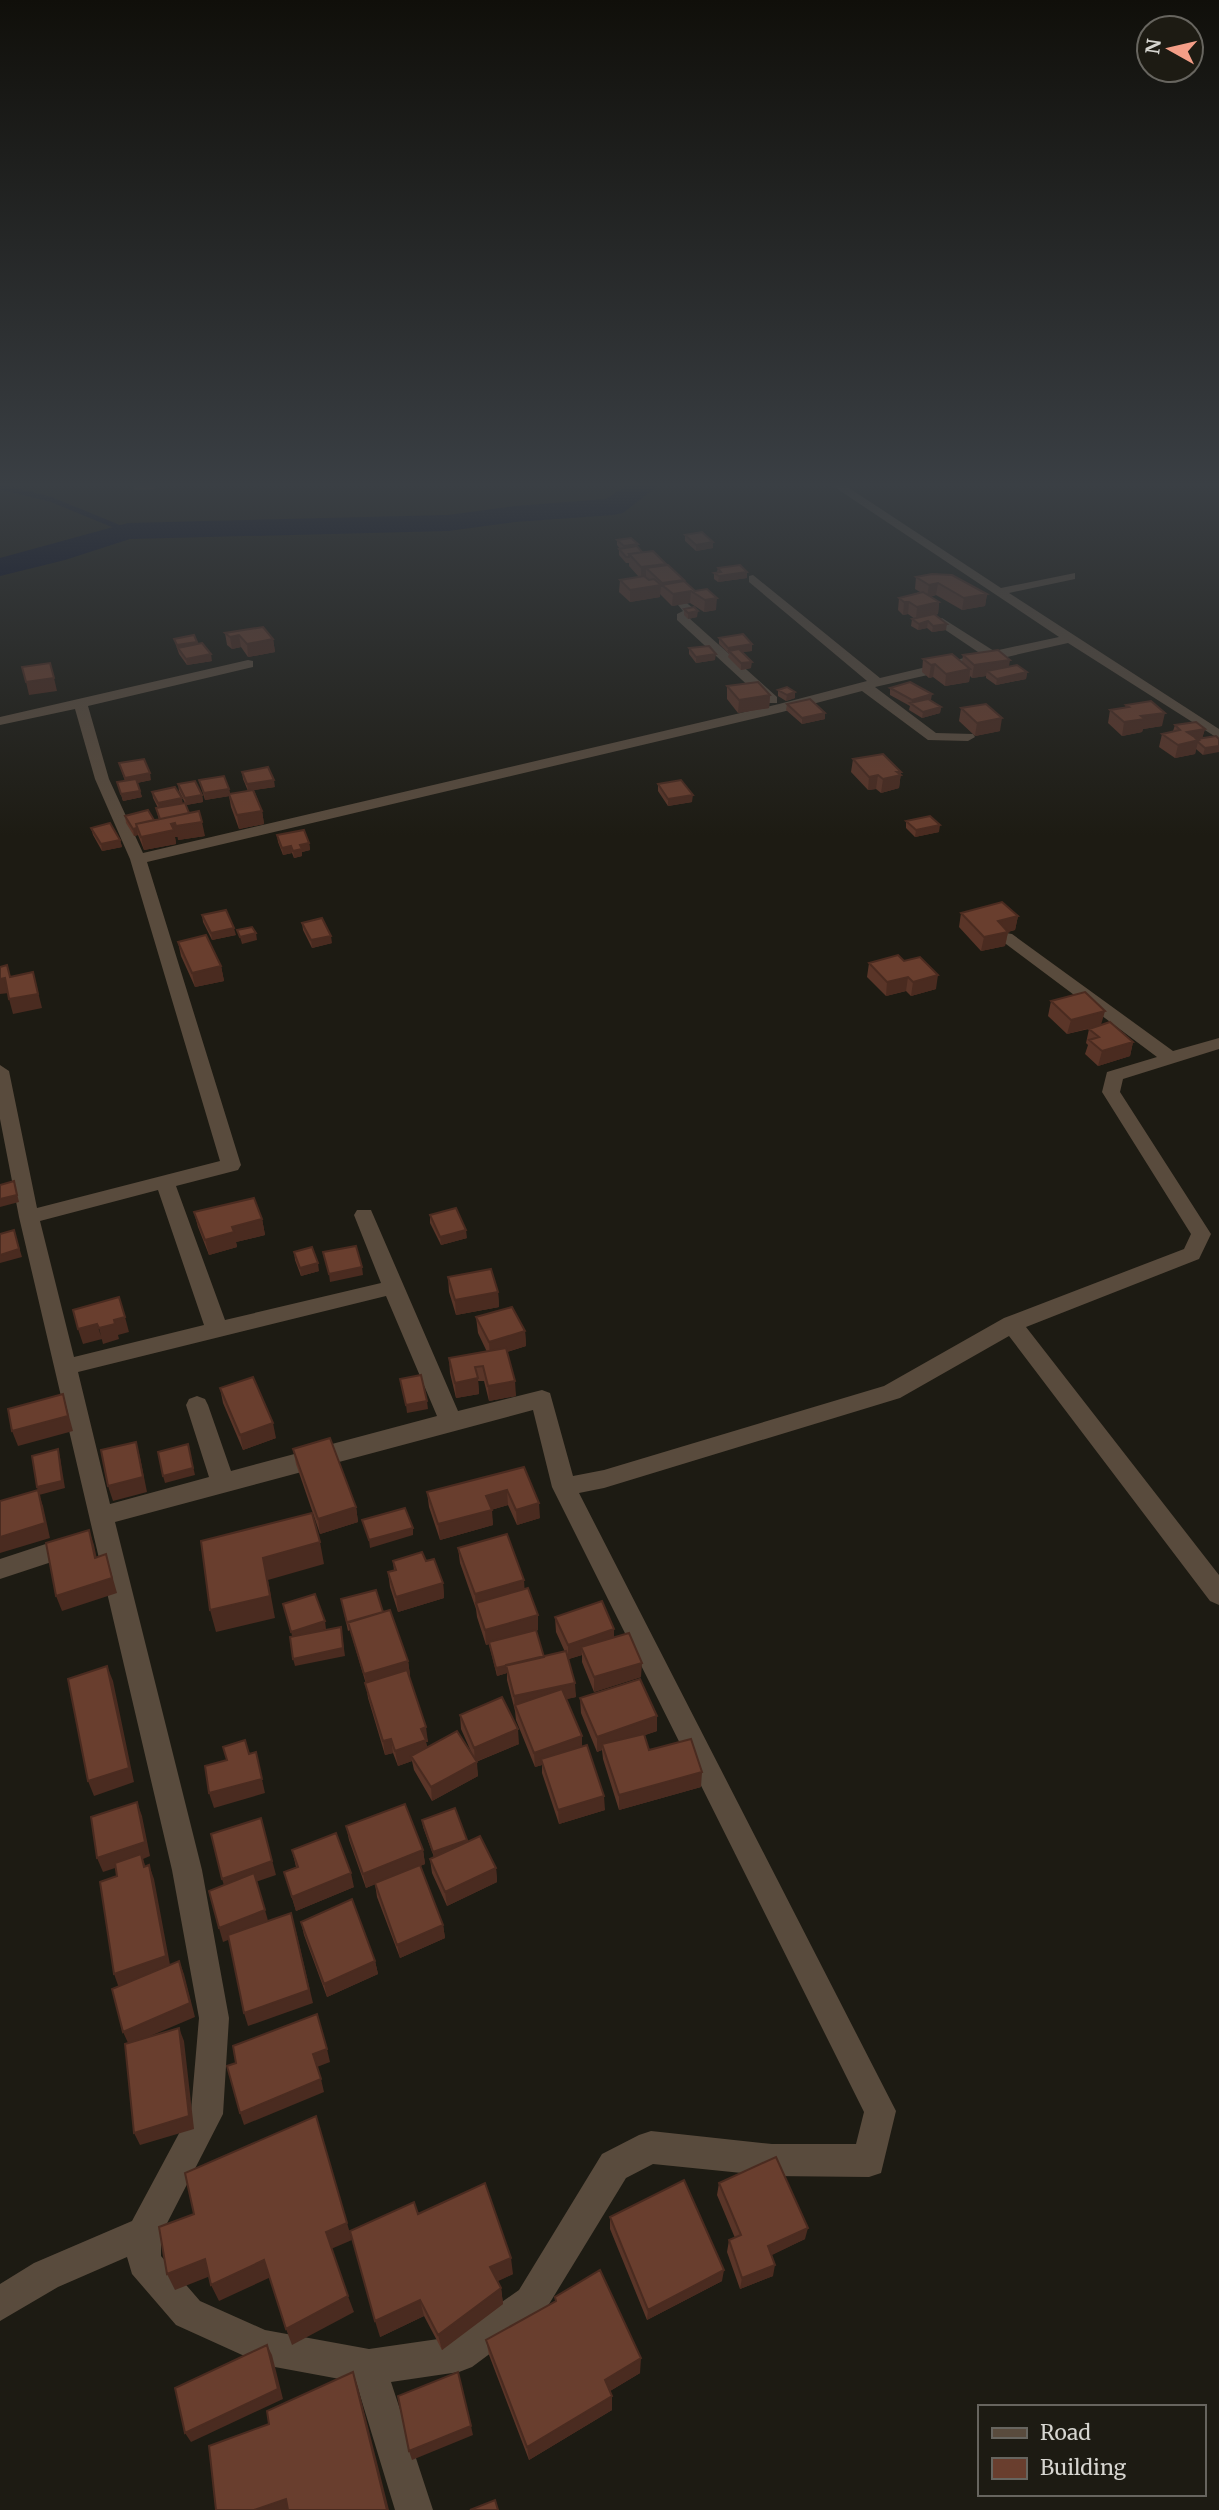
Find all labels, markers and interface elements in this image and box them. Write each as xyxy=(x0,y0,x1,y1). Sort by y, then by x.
north arrow xyxy=(1135,14,1205,84)
text: N xyxy=(1140,38,1166,56)
legend xyxy=(978,2405,1205,2496)
text: Road xyxy=(1040,2419,1091,2446)
text: Building xyxy=(1040,2454,1127,2481)

